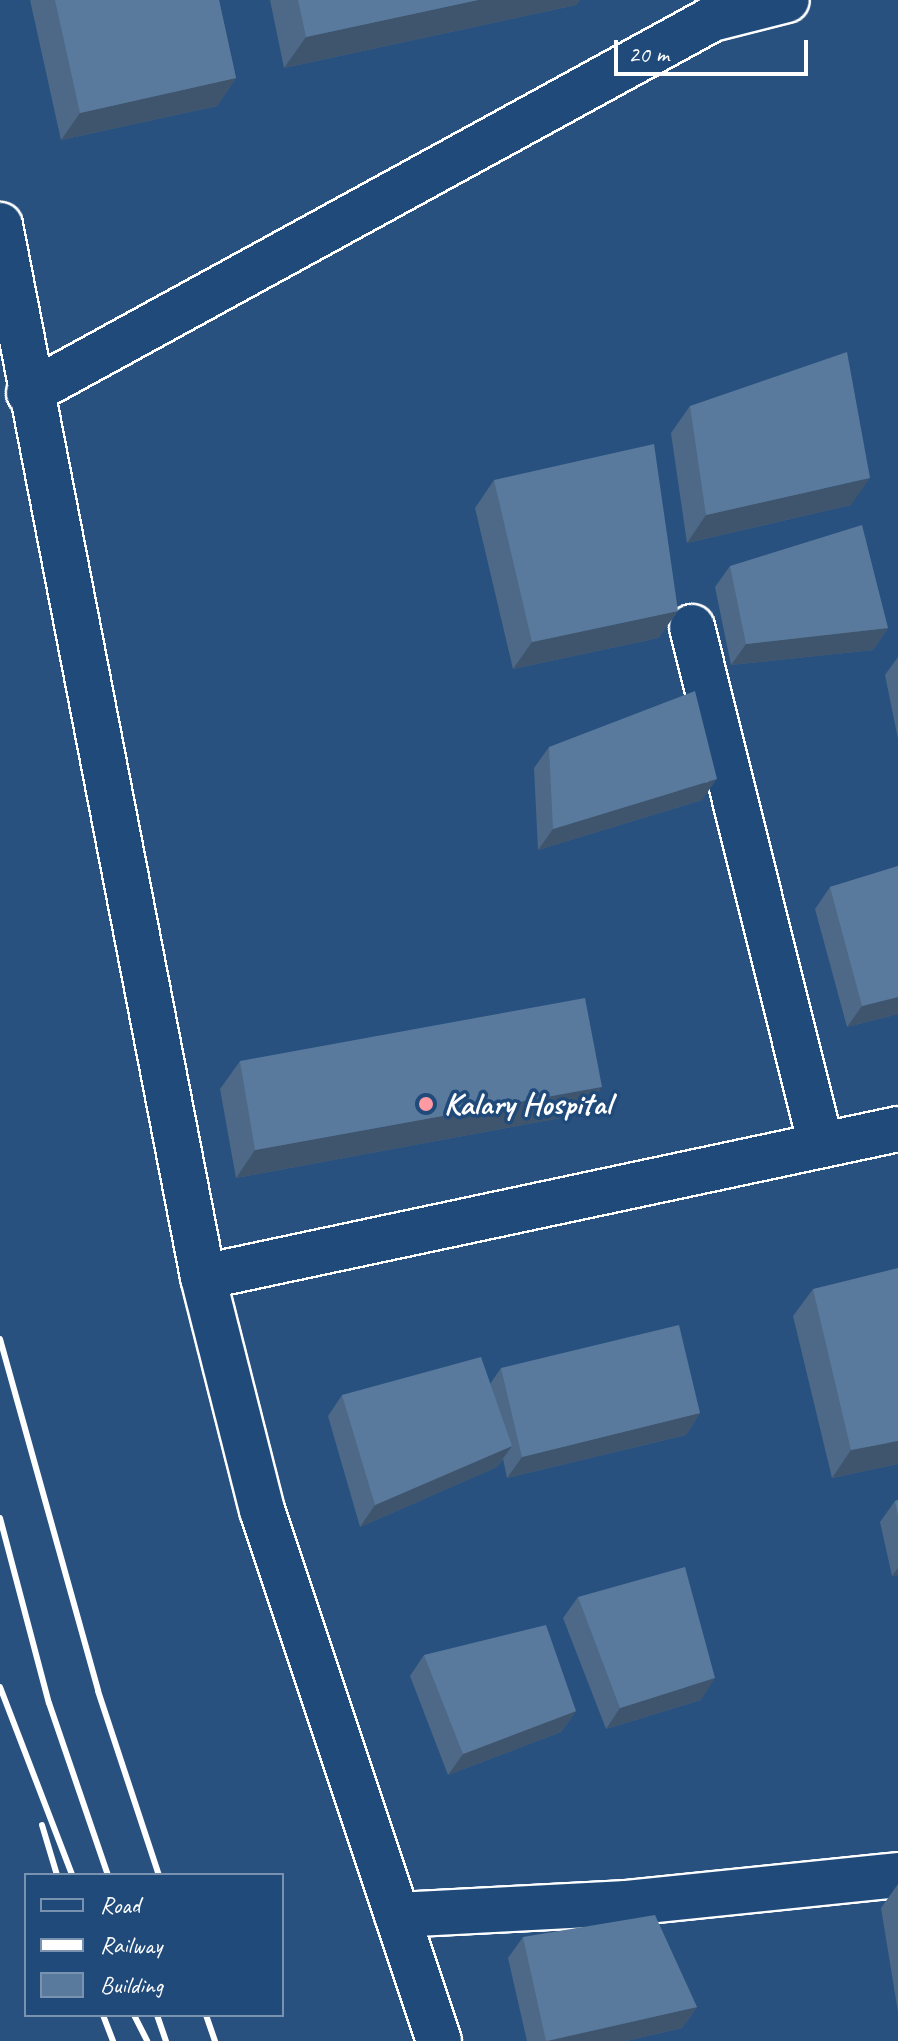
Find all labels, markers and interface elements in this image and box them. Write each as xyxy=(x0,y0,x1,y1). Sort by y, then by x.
scale bar xyxy=(618,24,812,74)
text: 20 m xyxy=(628,39,669,69)
place label: Kalary Hospital xyxy=(444,1085,611,1123)
marker: Kalary Hospital xyxy=(415,1093,437,1115)
legend xyxy=(24,1873,284,2017)
text: Road xyxy=(100,1890,140,1920)
text: Railway xyxy=(100,1930,162,1960)
text: Building xyxy=(100,1970,163,2000)

